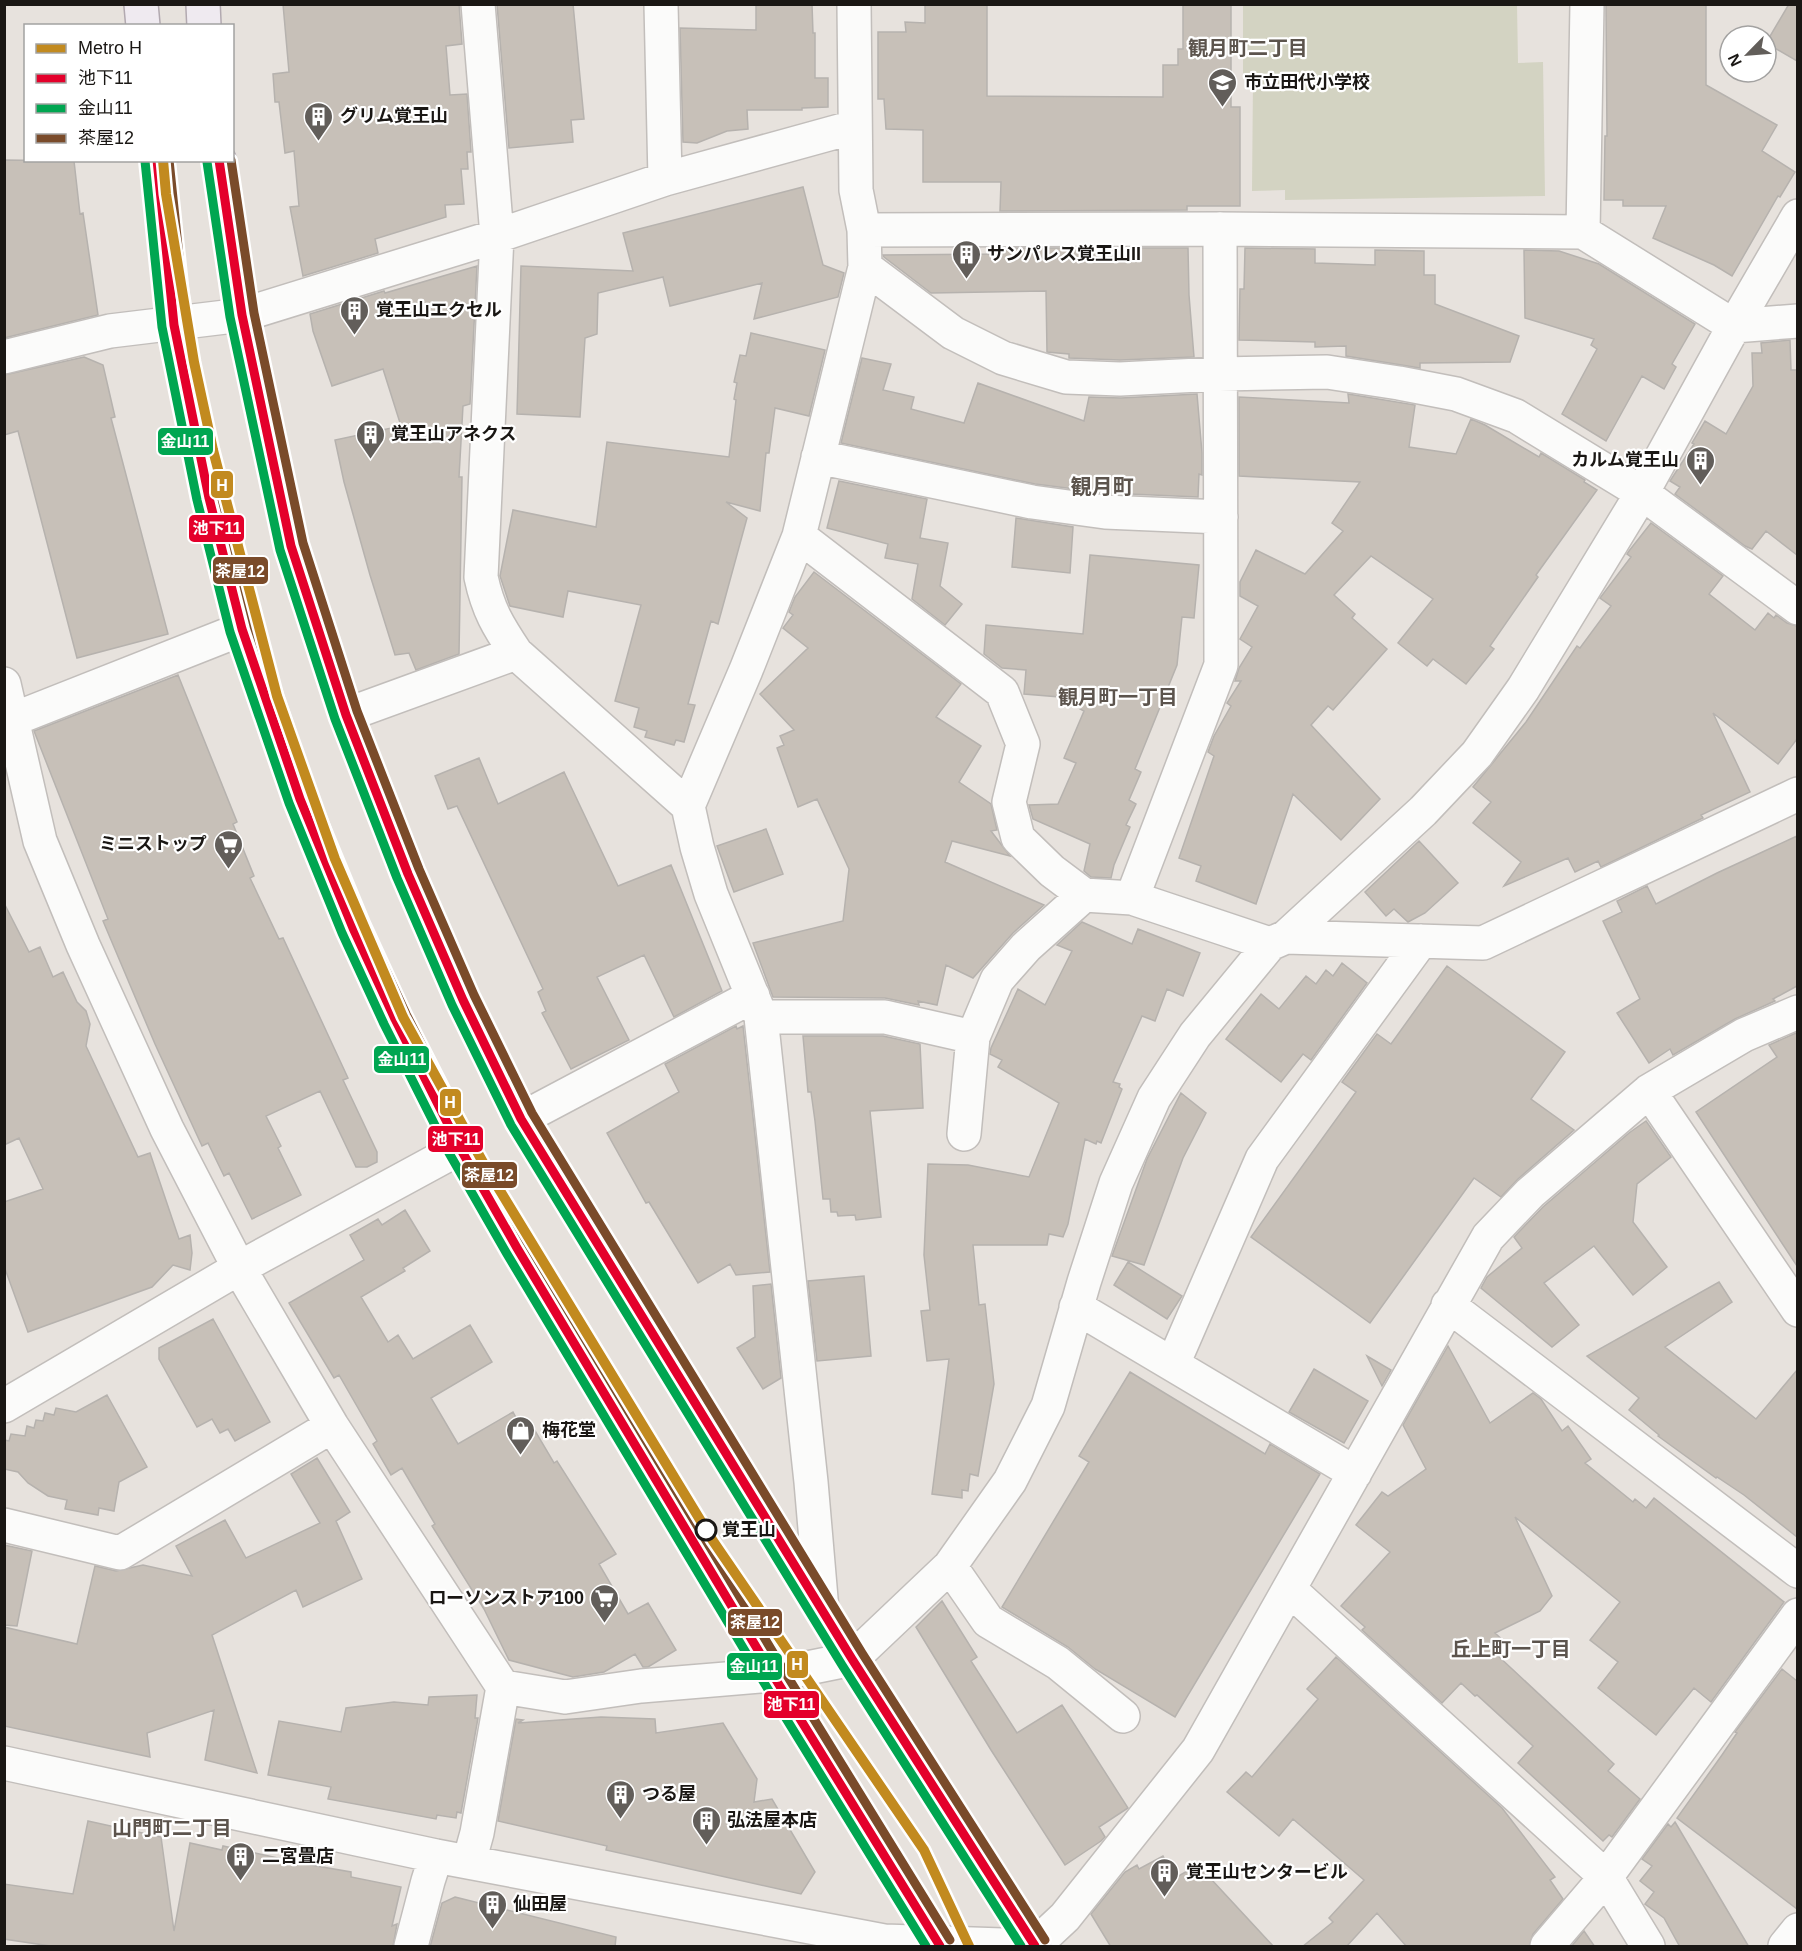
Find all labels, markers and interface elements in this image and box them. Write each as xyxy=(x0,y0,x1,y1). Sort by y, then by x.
legend xyxy=(24,24,234,162)
north arrow xyxy=(1718,24,1778,84)
district label: 観月町二丁目 xyxy=(1188,37,1308,59)
text: Metro H xyxy=(78,38,142,58)
text: N xyxy=(1725,51,1745,69)
school or university icon: 市立田代小学校 xyxy=(1207,66,1239,108)
text: 池下11 xyxy=(78,68,133,88)
place label: 市立田代小学校 xyxy=(1244,72,1370,92)
text: 金山11 xyxy=(78,98,133,118)
building icon: グリム覚王山 xyxy=(303,100,335,142)
place label: グリム覚王山 xyxy=(340,106,448,126)
text: 茶屋12 xyxy=(78,128,134,148)
building icon: サンパレス覚王山II xyxy=(950,238,982,280)
place label: サンパレス覚王山II xyxy=(987,244,1141,264)
building icon: 覚王山エクセル xyxy=(339,294,371,336)
place label: 覚王山エクセル xyxy=(376,300,502,320)
building icon: 覚王山アネクス xyxy=(354,418,386,460)
place label: 覚王山アネクス xyxy=(391,424,516,444)
line badge: 金山11 xyxy=(157,427,214,456)
text: 金山11 xyxy=(161,433,210,450)
building icon: カルム覚王山 xyxy=(1684,444,1716,486)
place label: カルム覚王山 xyxy=(1571,450,1679,470)
line badge: H xyxy=(210,470,234,499)
district label: 観月町 xyxy=(1071,475,1134,498)
text: H xyxy=(216,477,228,494)
line badge: 池下11 xyxy=(188,514,245,543)
text: 池下11 xyxy=(193,520,242,537)
line badge: 茶屋12 xyxy=(212,556,269,585)
text: 茶屋12 xyxy=(215,563,265,580)
district label: 観月町一丁目 xyxy=(1058,686,1178,708)
supermarket icon: ミニストップ xyxy=(212,828,244,870)
place label: ミニストップ xyxy=(99,834,207,854)
line badge: 金山11 xyxy=(373,1045,430,1074)
text: 金山11 xyxy=(378,1051,427,1068)
line badge: H xyxy=(439,1088,462,1117)
text: H xyxy=(444,1094,456,1111)
line badge: 池下11 xyxy=(427,1125,484,1153)
text: 池下11 xyxy=(432,1131,481,1148)
line badge: 茶屋12 xyxy=(461,1161,518,1189)
text: 茶屋12 xyxy=(464,1167,514,1184)
shop icon: 梅花堂 xyxy=(505,1414,537,1456)
place label: 梅花堂 xyxy=(542,1420,596,1440)
marker: 覚王山 xyxy=(695,1519,717,1541)
place label: 覚王山 xyxy=(722,1520,776,1540)
supermarket icon: ローソンストア100 xyxy=(589,1582,621,1624)
place label: ローソンストア100 xyxy=(428,1588,584,1608)
line badge: 茶屋12 xyxy=(727,1608,783,1637)
text: 茶屋12 xyxy=(730,1614,780,1631)
district label: 丘上町一丁目 xyxy=(1451,1638,1571,1660)
line badge: H xyxy=(786,1650,809,1679)
line badge: 金山11 xyxy=(726,1652,783,1681)
text: H xyxy=(791,1656,803,1673)
text: 金山11 xyxy=(730,1658,779,1675)
line badge: 池下11 xyxy=(763,1690,820,1719)
text: 池下11 xyxy=(767,1696,816,1713)
building icon: つる屋 xyxy=(605,1778,637,1820)
place label: つる屋 xyxy=(642,1784,696,1804)
building icon: 弘法屋本店 xyxy=(690,1804,722,1846)
place label: 弘法屋本店 xyxy=(727,1810,817,1830)
district label: 山門町二丁目 xyxy=(112,1817,232,1839)
building icon: 二宮畳店 xyxy=(225,1840,257,1882)
place label: 二宮畳店 xyxy=(262,1846,334,1866)
building icon: 覚王山センタービル xyxy=(1149,1856,1181,1898)
place label: 覚王山センタービル xyxy=(1186,1862,1348,1882)
building icon: 仙田屋 xyxy=(476,1888,508,1930)
place label: 仙田屋 xyxy=(513,1894,567,1914)

